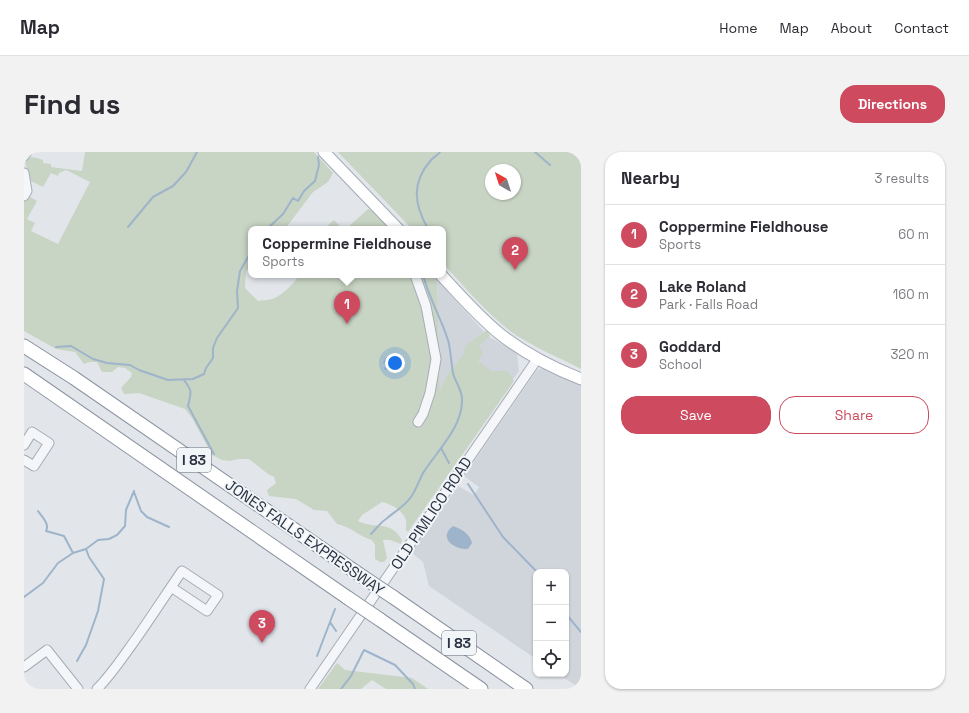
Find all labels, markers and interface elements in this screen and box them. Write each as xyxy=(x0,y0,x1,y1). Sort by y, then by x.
text: Map xyxy=(20,15,60,40)
text: Home xyxy=(719,19,757,37)
text: Map xyxy=(779,19,809,37)
text: About xyxy=(831,19,872,37)
text: Contact xyxy=(894,19,949,37)
button: Directions xyxy=(840,85,945,123)
text: Find us xyxy=(24,86,121,122)
north arrow xyxy=(485,164,521,200)
text: Nearby xyxy=(621,167,680,189)
text: 3 results xyxy=(875,170,929,187)
text: Coppermine Fieldhouse xyxy=(659,217,828,236)
popup xyxy=(248,226,446,278)
text: 1 xyxy=(631,226,637,243)
text: 60 m xyxy=(898,226,929,243)
text: Coppermine Fieldhouse xyxy=(262,234,432,253)
text: Sports xyxy=(659,236,701,253)
pin: 2 xyxy=(502,237,528,270)
text: Sports xyxy=(262,253,304,270)
text: Lake Roland xyxy=(659,277,746,296)
text: 2 xyxy=(630,286,638,303)
text: 160 m xyxy=(893,286,929,303)
pin: 1 xyxy=(334,291,360,324)
text: Park · Falls Road xyxy=(659,296,758,313)
text: Goddard xyxy=(659,337,721,356)
text: 3 xyxy=(630,346,638,363)
text: 320 m xyxy=(890,346,929,363)
your location xyxy=(385,353,405,373)
text: School xyxy=(659,356,702,373)
button: Save xyxy=(621,396,771,434)
button: Share xyxy=(779,396,929,434)
road number: I 83 xyxy=(177,448,211,472)
street label: OLD PIMLICO ROAD xyxy=(386,453,476,573)
street label: JONES FALLS EXPRESSWAY xyxy=(222,475,388,599)
map controls xyxy=(533,569,569,677)
button: + xyxy=(533,569,569,605)
button: − xyxy=(533,605,569,641)
pin: 3 xyxy=(249,610,275,643)
road number: I 83 xyxy=(442,631,476,655)
button: locate xyxy=(533,641,569,677)

